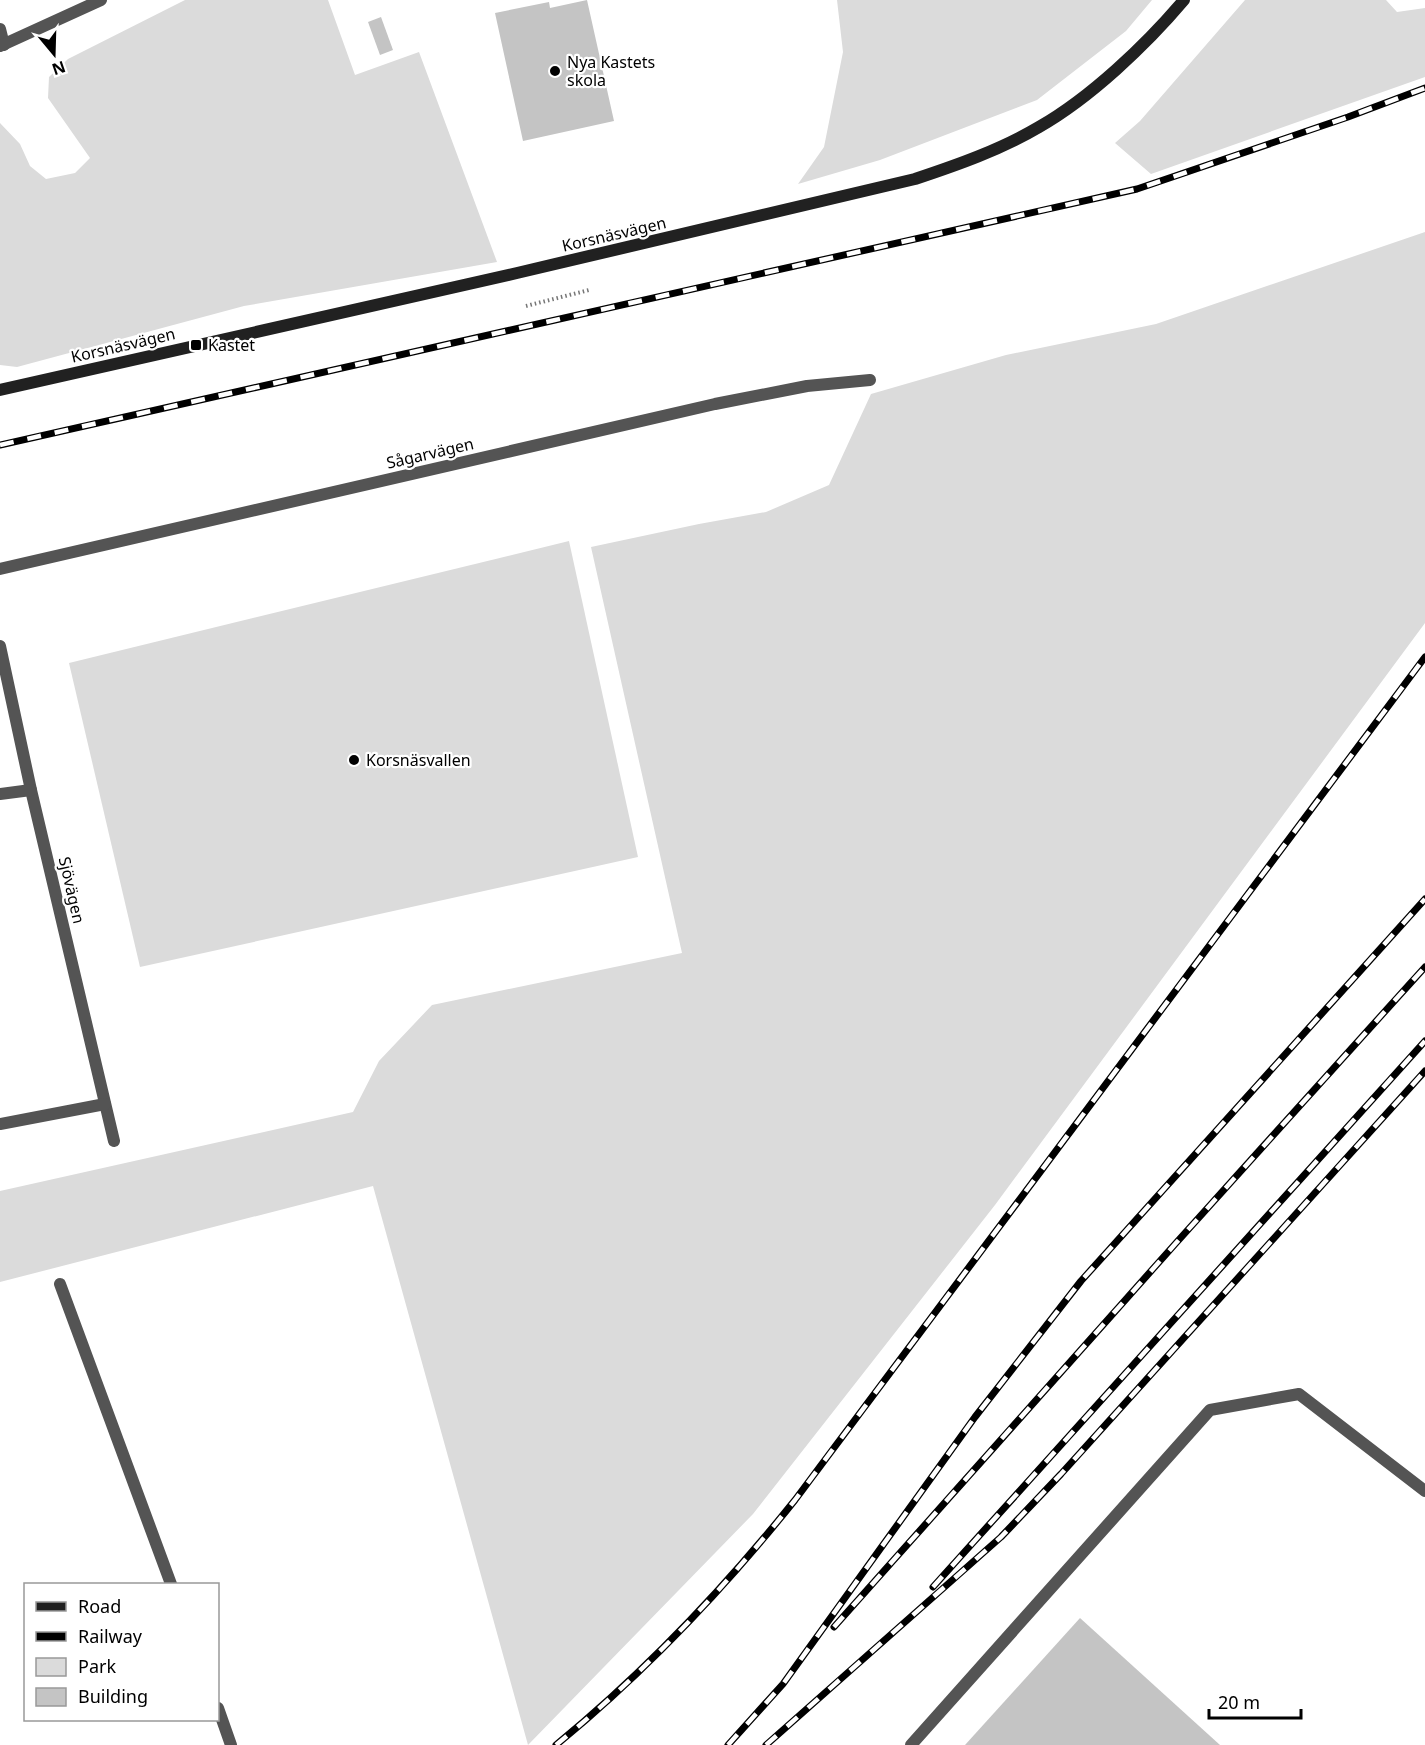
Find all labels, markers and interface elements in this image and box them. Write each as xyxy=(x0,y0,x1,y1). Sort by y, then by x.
north arrow xyxy=(24,24,84,84)
place label: Nya Kastets skola xyxy=(567,51,655,91)
text: N xyxy=(49,56,69,81)
marker: Nya Kastets skola xyxy=(548,64,562,78)
street label: Korsnäsvägen xyxy=(560,211,668,257)
street label: Korsnäsvägen xyxy=(69,322,177,368)
place label: Kastet xyxy=(208,334,255,356)
marker: Kastet xyxy=(189,338,203,352)
street label: Sågarvägen xyxy=(384,432,476,474)
place label: Korsnäsvallen xyxy=(366,749,471,771)
marker: Korsnäsvallen xyxy=(347,753,361,767)
street label: Sjövägen xyxy=(54,854,90,926)
legend xyxy=(24,1583,219,1721)
text: Road xyxy=(78,1594,121,1618)
text: Railway xyxy=(78,1624,143,1648)
text: Park xyxy=(78,1654,116,1678)
scale bar xyxy=(1209,1682,1300,1720)
text: Building xyxy=(78,1684,148,1708)
text: 20 m xyxy=(1218,1690,1260,1714)

